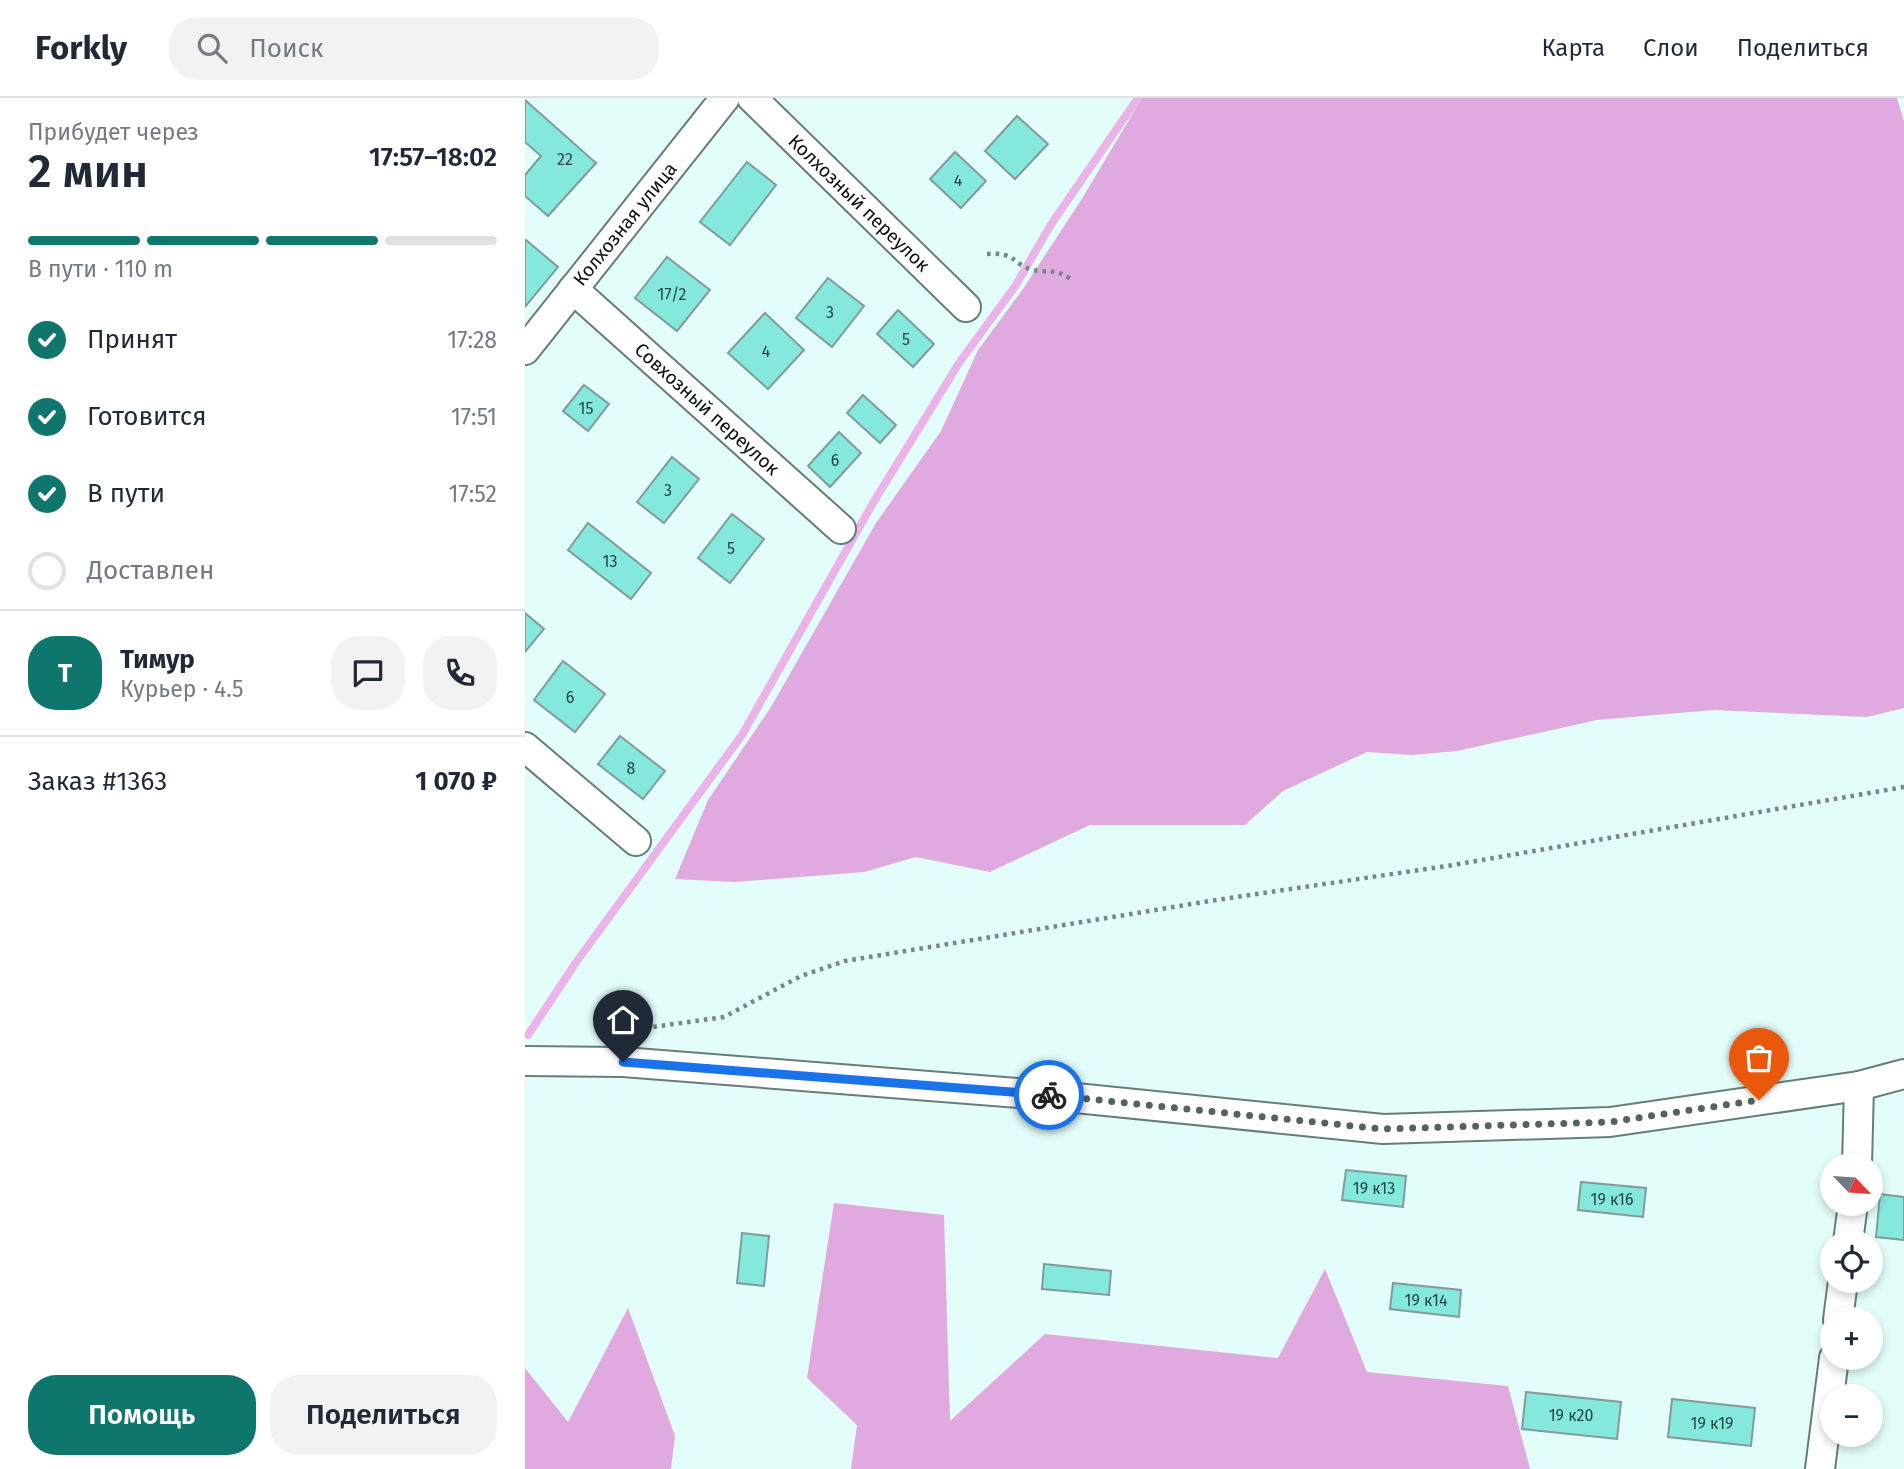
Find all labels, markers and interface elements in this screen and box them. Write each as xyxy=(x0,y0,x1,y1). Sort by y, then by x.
search box xyxy=(169,17,659,80)
text: Forkly xyxy=(35,28,127,68)
icon: search xyxy=(193,29,231,67)
text: Поиск xyxy=(249,33,323,64)
text: Карта xyxy=(1541,34,1605,62)
text: Слои xyxy=(1643,34,1699,62)
text: Поделиться xyxy=(1737,34,1869,62)
text: Прибудет через xyxy=(28,118,199,146)
street label: Колхозный переулок xyxy=(783,130,935,277)
text: 17:57–18:02 xyxy=(369,142,497,173)
text: 2 мин xyxy=(28,144,148,199)
house number: 22 xyxy=(557,150,573,169)
street label: Колхозная улица xyxy=(568,158,682,290)
house number: 4 xyxy=(954,171,963,190)
text: В пути · 110 m xyxy=(28,255,173,283)
house number: 17/2 xyxy=(658,285,687,304)
house number: 3 xyxy=(826,303,834,322)
icon: check xyxy=(28,321,66,359)
text: Принят xyxy=(87,324,177,355)
text: 17:28 xyxy=(447,326,497,354)
house number: 5 xyxy=(902,330,910,349)
street label: Совхозный переулок xyxy=(630,338,784,480)
house number: 4 xyxy=(762,342,771,361)
icon: check xyxy=(28,398,66,436)
house number: 15 xyxy=(579,399,593,418)
text: Готовится xyxy=(87,401,207,432)
text: 17:51 xyxy=(451,403,497,431)
house number: 6 xyxy=(831,451,839,470)
icon: check xyxy=(28,475,66,513)
text: В пути xyxy=(87,478,165,509)
text: 17:52 xyxy=(449,480,497,508)
house number: 3 xyxy=(664,481,672,500)
house number: 5 xyxy=(727,539,735,558)
house number: 13 xyxy=(603,552,617,571)
text: Доставлен xyxy=(87,555,214,586)
button: chat xyxy=(331,636,405,710)
button: phone xyxy=(423,636,497,710)
text: Тимур xyxy=(120,644,195,675)
text: Т xyxy=(58,658,72,689)
text: Курьер · 4.5 xyxy=(120,675,244,703)
house number: 6 xyxy=(566,688,574,707)
house number: 8 xyxy=(627,759,636,778)
text: Заказ #1363 xyxy=(28,766,167,797)
text: 1 070 ₽ xyxy=(415,766,497,797)
pin xyxy=(593,990,653,1062)
icon: home xyxy=(604,1001,642,1039)
pin xyxy=(1729,1028,1789,1100)
icon: bag xyxy=(1740,1039,1778,1077)
courier xyxy=(1014,1060,1084,1130)
icon: bike xyxy=(1030,1076,1068,1114)
north arrow xyxy=(1820,1153,1883,1216)
map controls xyxy=(1820,1153,1883,1447)
house number: 19 к13 xyxy=(1353,1179,1395,1198)
house number: 19 к16 xyxy=(1590,1190,1634,1209)
button: locate xyxy=(1820,1230,1883,1293)
house number: 19 к14 xyxy=(1404,1291,1448,1310)
button: + xyxy=(1820,1307,1883,1370)
button: Помощь xyxy=(28,1375,256,1455)
button: Поделиться xyxy=(270,1375,497,1455)
button: − xyxy=(1820,1384,1883,1447)
house number: 19 к20 xyxy=(1549,1406,1593,1425)
house number: 19 к19 xyxy=(1691,1414,1733,1433)

